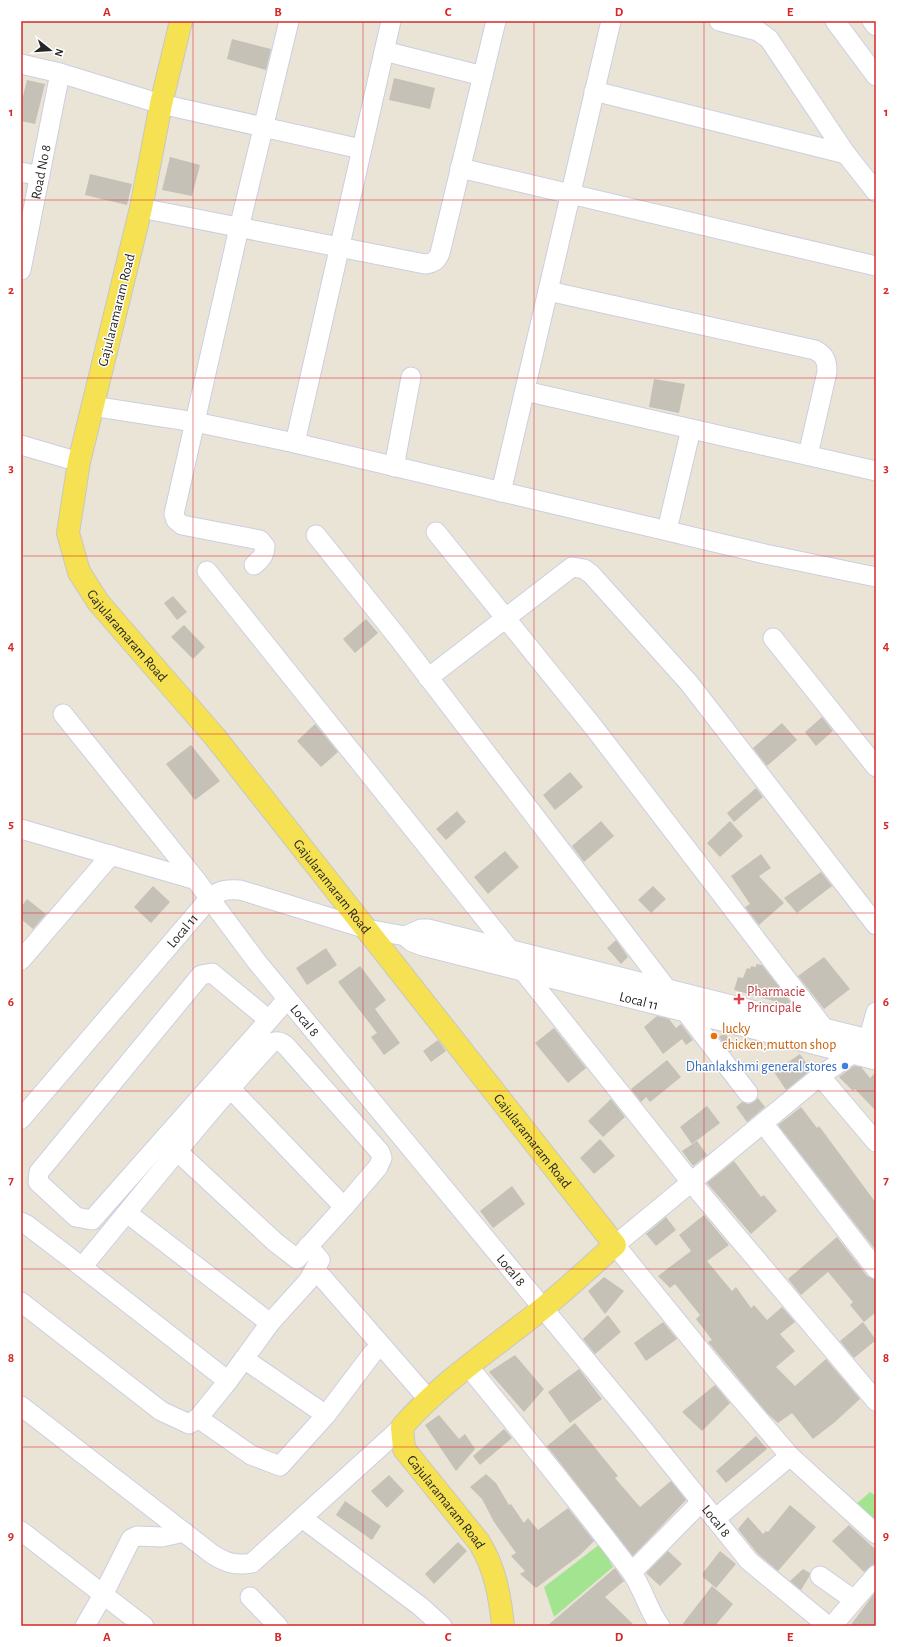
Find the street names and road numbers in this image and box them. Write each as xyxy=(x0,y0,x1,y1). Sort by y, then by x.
street label: Road No 8 xyxy=(29,144,54,201)
street label: Gajularamaram Road xyxy=(96,252,138,368)
street label: Gajularamaram Road xyxy=(84,587,170,685)
street label: Gajularamaram Road xyxy=(290,837,373,936)
street label: Local 11 xyxy=(165,911,201,951)
street label: Local 11 xyxy=(618,990,660,1013)
street label: Local 8 xyxy=(287,1002,321,1039)
street label: Gajularamaram Road xyxy=(491,1091,573,1191)
street label: Local 8 xyxy=(494,1252,528,1289)
street label: Gajularamaram Road xyxy=(404,1453,487,1551)
street label: Local 8 xyxy=(699,1503,733,1540)

